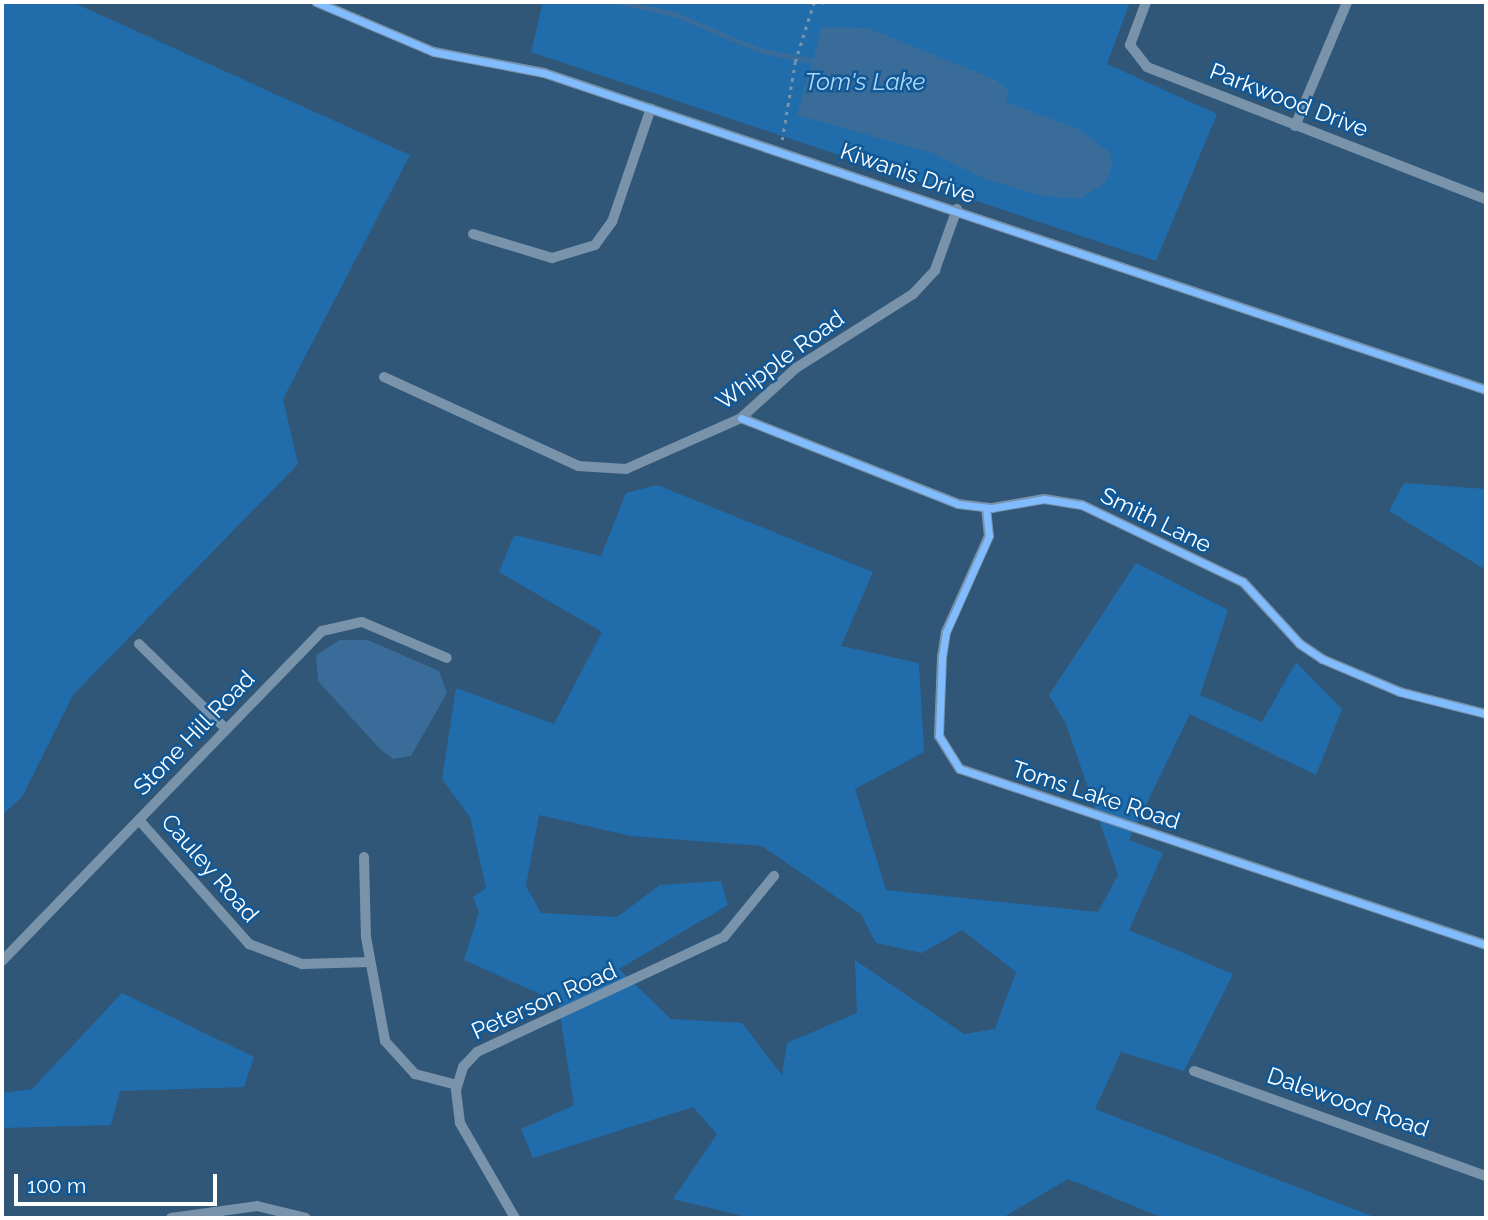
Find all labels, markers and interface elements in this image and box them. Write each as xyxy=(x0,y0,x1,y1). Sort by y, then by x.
street label: Parkwood Drive xyxy=(1206,57,1372,143)
water label: Tom's Lake xyxy=(805,68,925,96)
street label: Kiwanis Drive xyxy=(837,137,979,209)
street label: Whipple Road xyxy=(711,304,849,416)
street label: Smith Lane xyxy=(1096,481,1216,559)
street label: Stone Hill Road xyxy=(127,665,261,801)
street label: Toms Lake Road xyxy=(1008,755,1184,835)
street label: Cauley Road xyxy=(155,808,265,928)
street label: Peterson Road xyxy=(467,957,621,1045)
street label: Dalewood Road xyxy=(1263,1061,1433,1143)
scale bar xyxy=(18,1160,220,1204)
text: 100 m xyxy=(27,1173,86,1198)

